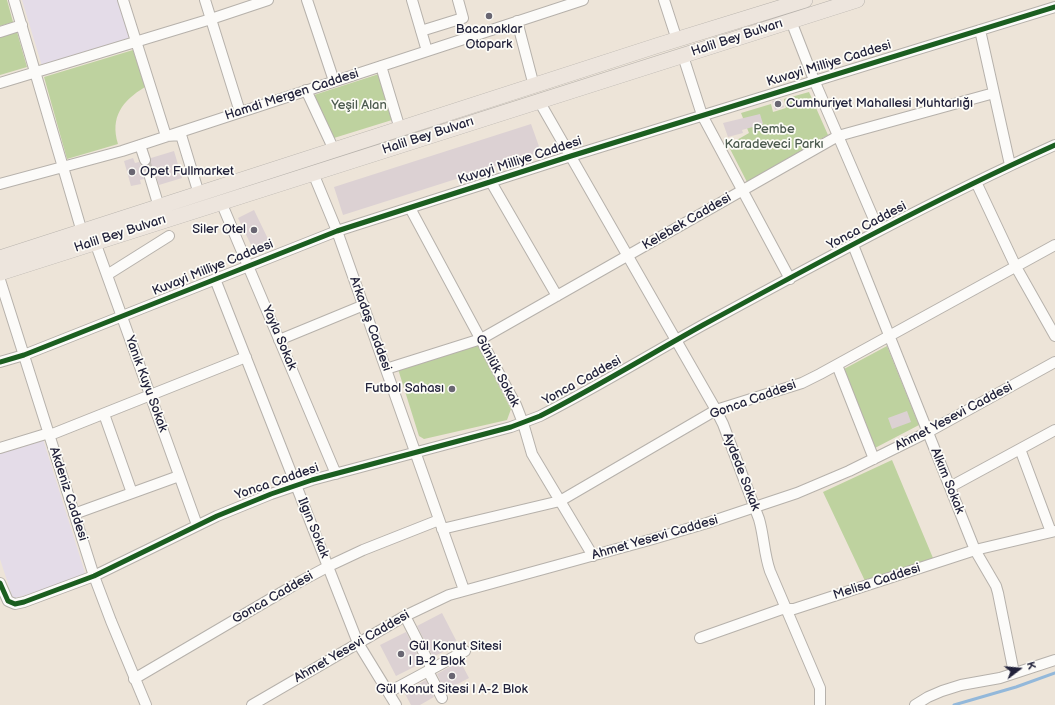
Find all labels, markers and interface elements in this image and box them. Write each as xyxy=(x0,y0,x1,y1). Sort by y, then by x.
marker: Bacanaklar Otopark xyxy=(484,11,494,21)
street label: Halil Bey Bulvarı xyxy=(689,16,785,60)
place label: Bacanaklar Otopark xyxy=(456,22,522,53)
street label: Kuvayi Milliye Caddesi xyxy=(765,38,893,90)
street label: Hamdi Mergen Caddesi xyxy=(223,66,361,124)
place label: Cumhuriyet Mahallesi Muhtarlığı xyxy=(786,96,973,112)
park label: Yeşil Alan xyxy=(331,98,387,114)
marker: Cumhuriyet Mahallesi Muhtarlığı xyxy=(773,99,783,109)
street label: Halil Bey Bulvarı xyxy=(380,114,476,158)
park label: Pembe Karadeveci Parkı xyxy=(725,122,823,153)
street label: Kuvayi Milliye Caddesi xyxy=(456,134,584,188)
place label: Opet Fullmarket xyxy=(140,164,234,180)
marker: Opet Fullmarket xyxy=(127,167,137,177)
street label: Kelebek Caddesi xyxy=(640,190,734,254)
street label: Yonca Caddesi xyxy=(825,199,909,253)
street label: Halil Bey Bulvarı xyxy=(72,212,168,256)
place label: Siler Otel xyxy=(192,222,246,238)
marker: Siler Otel xyxy=(249,225,259,235)
street label: Kuvayi Milliye Caddesi xyxy=(150,237,276,299)
street label: Arkadaş Caddesi xyxy=(346,275,394,373)
street label: Yayla Sokak xyxy=(258,303,300,373)
street label: Günlük Sokak xyxy=(471,332,523,410)
street label: Yanık Kuyu Sokak xyxy=(121,334,171,434)
street label: Yonca Caddesi xyxy=(540,353,624,409)
street label: Gonca Caddesi xyxy=(708,377,798,423)
street label: Ahmet Yesevi Caddesi xyxy=(893,379,1015,455)
place label: Futbol Sahası xyxy=(365,381,444,397)
marker: Futbol Sahası xyxy=(447,384,457,394)
street label: Aydede Sokak xyxy=(719,431,763,513)
street label: Akdeniz Caddesi xyxy=(45,445,91,543)
street label: Alkım Sokak xyxy=(927,446,967,516)
street label: Yonca Caddesi xyxy=(233,460,321,504)
street label: Ilgın Sokak xyxy=(294,496,332,560)
street label: Ahmet Yesevi Caddesi xyxy=(590,512,720,564)
street label: Melisa Caddesi xyxy=(831,561,923,603)
street label: Gonca Caddesi xyxy=(230,569,316,627)
street label: Ahmet Yesevi Caddesi xyxy=(291,608,413,686)
place label: Gül Konut Sitesi | B-2 Blok xyxy=(409,639,502,670)
marker: Gül Konut Sitesi | B-2 Blok xyxy=(396,649,406,659)
north arrow xyxy=(999,649,1039,689)
text: K xyxy=(1024,660,1038,671)
marker: Gül Konut Sitesi | A-2 Blok xyxy=(447,671,457,681)
place label: Gül Konut Sitesi | A-2 Blok xyxy=(376,682,528,698)

